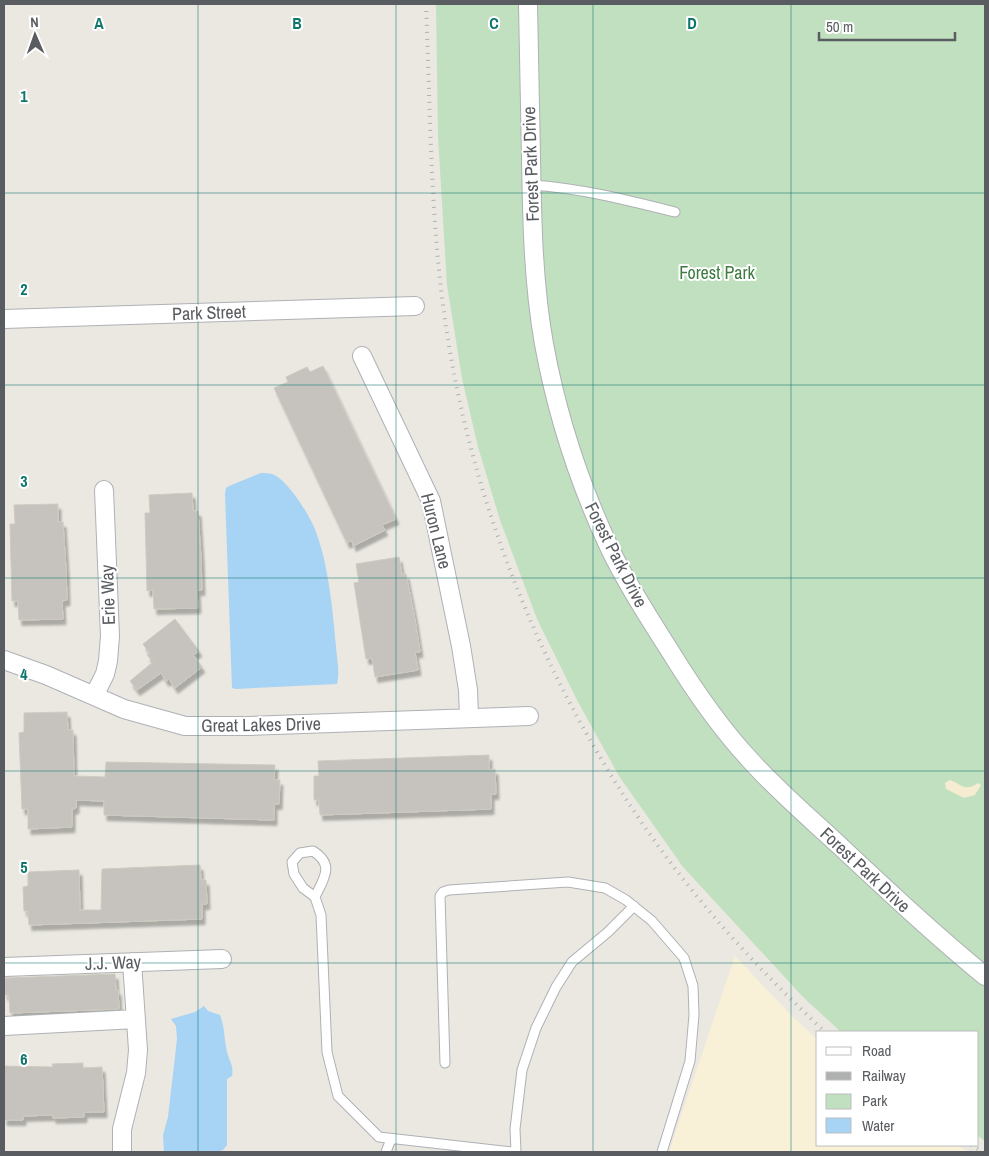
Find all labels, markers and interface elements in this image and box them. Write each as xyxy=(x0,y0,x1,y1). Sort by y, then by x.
north arrow xyxy=(10,10,60,60)
scale bar xyxy=(819,10,955,42)
text: A xyxy=(94,12,104,34)
text: B xyxy=(292,12,302,34)
text: C xyxy=(489,12,499,34)
text: D xyxy=(687,12,697,34)
text: N xyxy=(30,13,39,31)
text: 50 m xyxy=(826,16,853,37)
text: 1 xyxy=(20,85,28,107)
street label: Forest Park Drive xyxy=(516,106,545,222)
park label: Forest Park xyxy=(679,260,755,285)
text: 2 xyxy=(20,278,28,300)
street label: Park Street xyxy=(172,299,246,326)
text: 3 xyxy=(20,470,28,492)
street label: Huron Lane xyxy=(415,490,458,571)
street label: Forest Park Drive xyxy=(579,498,654,612)
street label: Erie Way xyxy=(94,564,121,626)
text: 4 xyxy=(20,663,28,685)
street label: Great Lakes Drive xyxy=(201,711,321,738)
street label: Forest Park Drive xyxy=(815,821,916,918)
text: 5 xyxy=(20,856,28,878)
street label: J.J. Way xyxy=(85,949,142,976)
legend xyxy=(816,1031,979,1146)
text: Road xyxy=(862,1040,891,1061)
text: 6 xyxy=(20,1048,28,1070)
text: Railway xyxy=(862,1065,907,1086)
text: Park xyxy=(862,1090,888,1111)
text: Water xyxy=(862,1115,894,1136)

